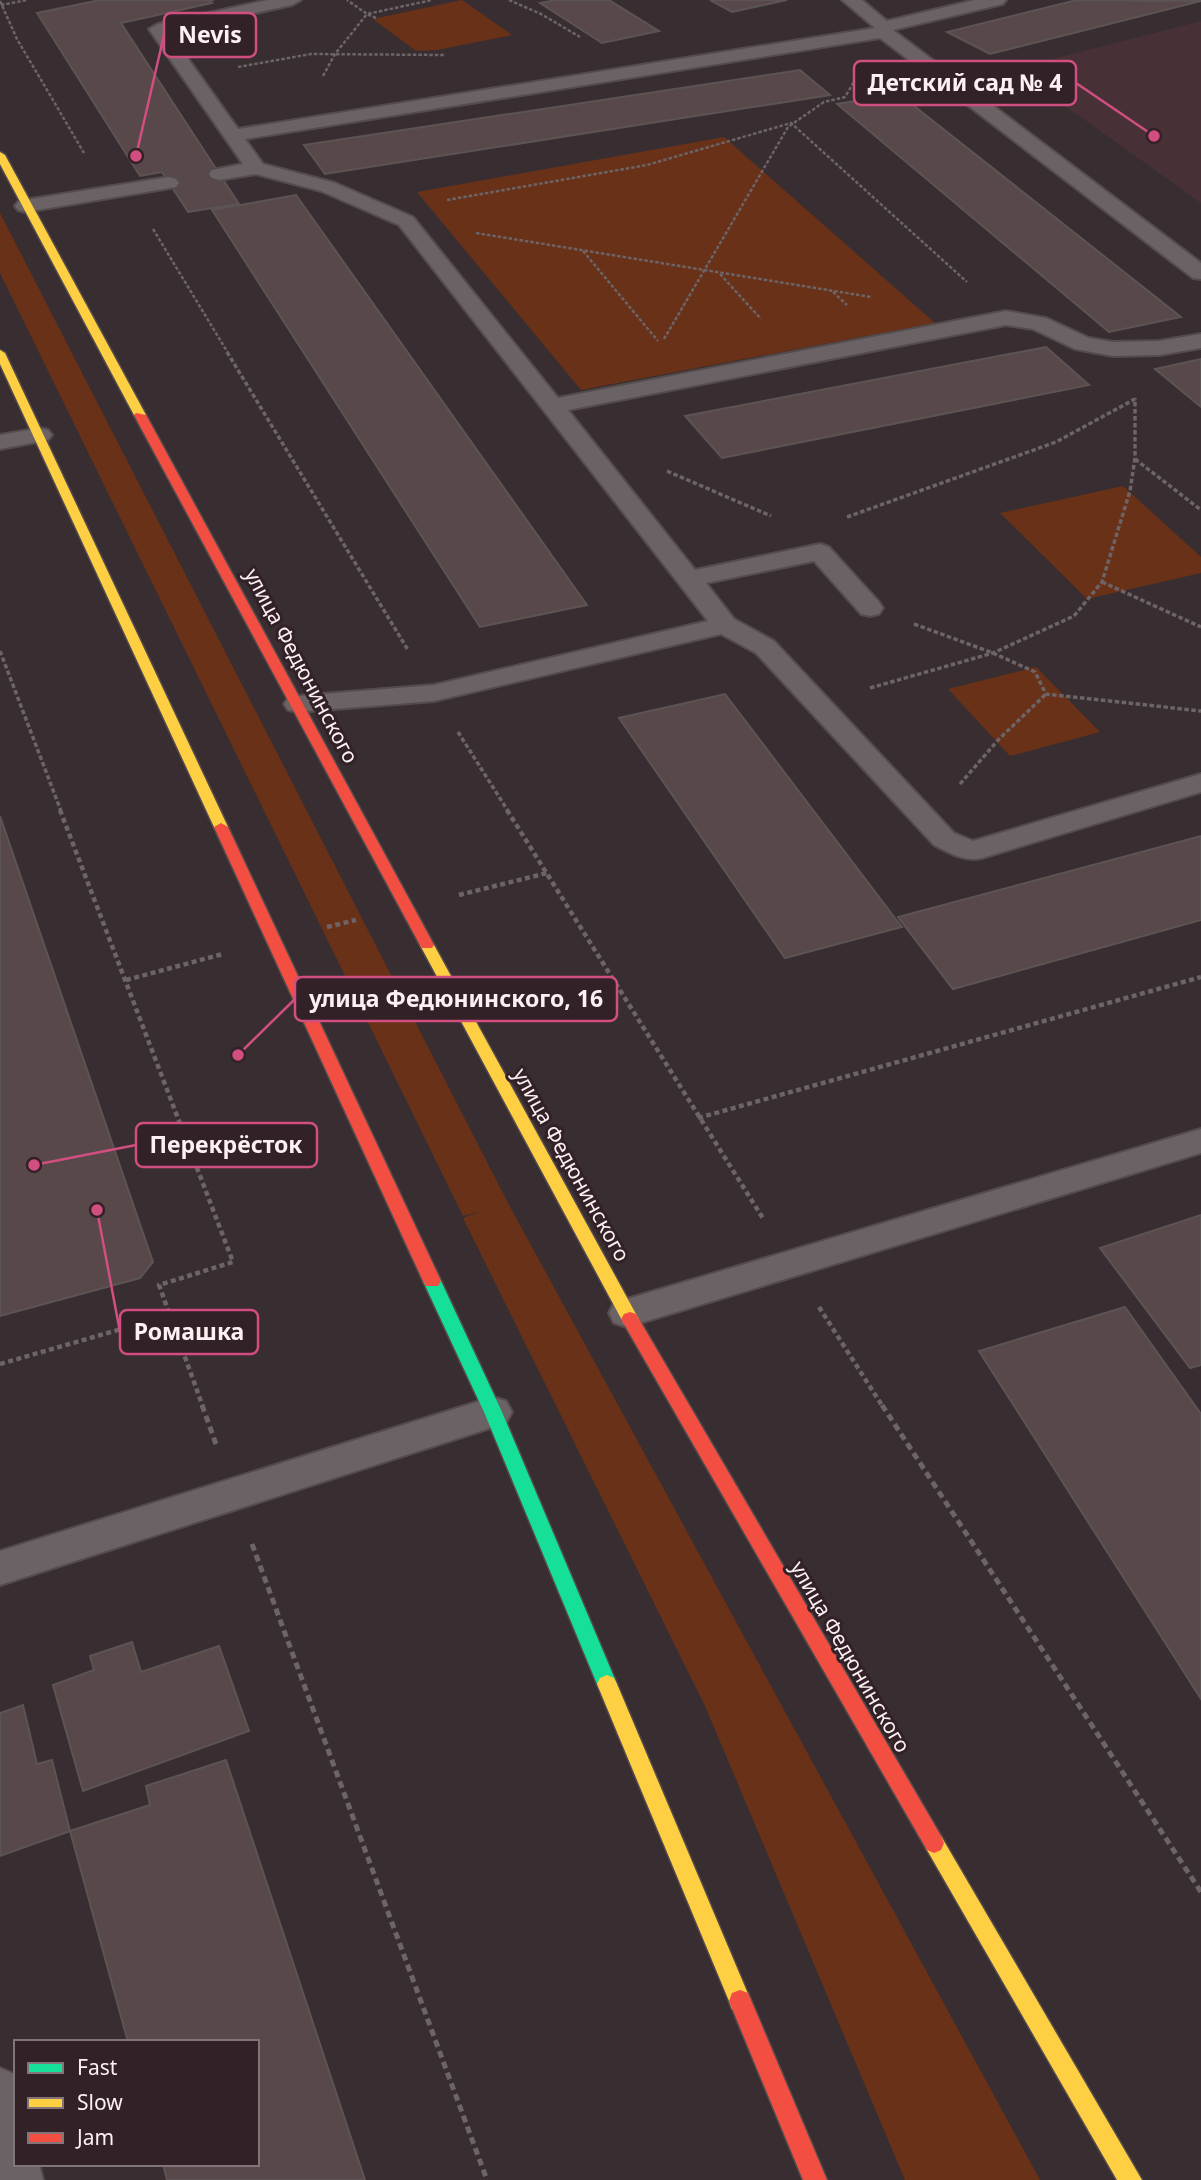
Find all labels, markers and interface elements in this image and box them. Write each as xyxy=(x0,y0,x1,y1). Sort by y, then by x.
callout: Nevis xyxy=(164,13,256,57)
text: Nevis xyxy=(178,18,242,50)
callout: Детский сад № 4 xyxy=(854,61,1076,105)
text: Детский сад № 4 xyxy=(868,66,1062,98)
street label: улица Федюнинского xyxy=(239,563,365,768)
callout: улица Федюнинского, 16 xyxy=(295,977,617,1021)
text: улица Федюнинского, 16 xyxy=(308,982,603,1014)
street label: улица Федюнинского xyxy=(507,1063,637,1266)
callout: Перекрёсток xyxy=(136,1123,317,1167)
text: Перекрёсток xyxy=(149,1128,303,1160)
callout: Ромашка xyxy=(120,1310,258,1354)
text: Ромашка xyxy=(134,1315,244,1347)
street label: улица Федюнинского xyxy=(785,1556,917,1757)
legend xyxy=(14,2040,259,2166)
text: Fast xyxy=(77,2053,118,2081)
text: Slow xyxy=(77,2088,123,2116)
text: Jam xyxy=(75,2123,114,2151)

